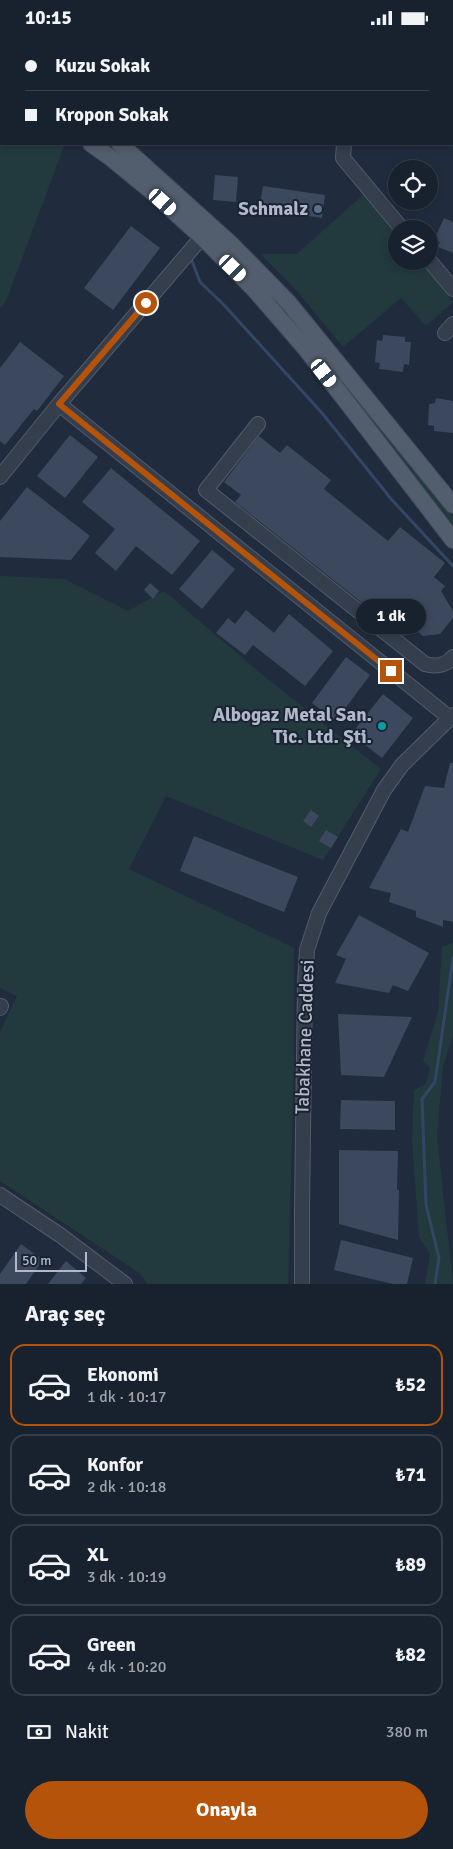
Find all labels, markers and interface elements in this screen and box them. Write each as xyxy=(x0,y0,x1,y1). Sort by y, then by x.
text: 10:15 xyxy=(25,6,72,30)
text: Kuzu Sokak xyxy=(55,54,150,78)
text: Kropon Sokak xyxy=(55,103,169,127)
map controls xyxy=(388,160,438,270)
button: locate xyxy=(388,160,438,210)
car xyxy=(146,186,179,218)
place label: Schmalz xyxy=(238,197,308,221)
marker: Schmalz xyxy=(312,203,324,215)
button: layers xyxy=(388,220,438,270)
car xyxy=(216,252,249,284)
route start xyxy=(135,292,157,314)
car xyxy=(308,357,339,389)
callout: 1 dk xyxy=(356,599,426,633)
text: 1 dk xyxy=(376,606,406,626)
route end xyxy=(380,660,402,682)
place label: Albogaz Metal San. Tic. Ltd. Şti. xyxy=(213,703,372,749)
marker: Albogaz Metal San. Tic. Ltd. Şti. xyxy=(376,720,388,732)
street label: Tabakhane Caddesi xyxy=(290,959,320,1115)
scale bar xyxy=(15,1249,88,1272)
text: 50 m xyxy=(22,1252,51,1269)
text: Araç seç xyxy=(25,1300,105,1327)
icon: car xyxy=(27,1363,72,1408)
text: Ekonomi xyxy=(87,1363,159,1387)
text: ₺52 xyxy=(395,1373,426,1397)
text: 1 dk · 10:17 xyxy=(87,1387,166,1407)
icon: car xyxy=(27,1453,72,1498)
text: Konfor xyxy=(87,1453,143,1477)
text: ₺71 xyxy=(395,1463,426,1487)
text: 2 dk · 10:18 xyxy=(87,1477,166,1497)
icon: car xyxy=(27,1543,72,1588)
text: XL xyxy=(87,1543,109,1567)
text: ₺89 xyxy=(395,1553,426,1577)
text: 3 dk · 10:19 xyxy=(87,1567,166,1587)
icon: car xyxy=(27,1633,72,1678)
text: Green xyxy=(87,1633,136,1657)
text: ₺82 xyxy=(395,1643,426,1667)
text: 4 dk · 10:20 xyxy=(87,1657,166,1677)
icon: cash xyxy=(25,1718,53,1746)
text: Nakit xyxy=(65,1720,109,1744)
text: 380 m xyxy=(386,1722,428,1742)
button: Onayla xyxy=(25,1781,428,1839)

